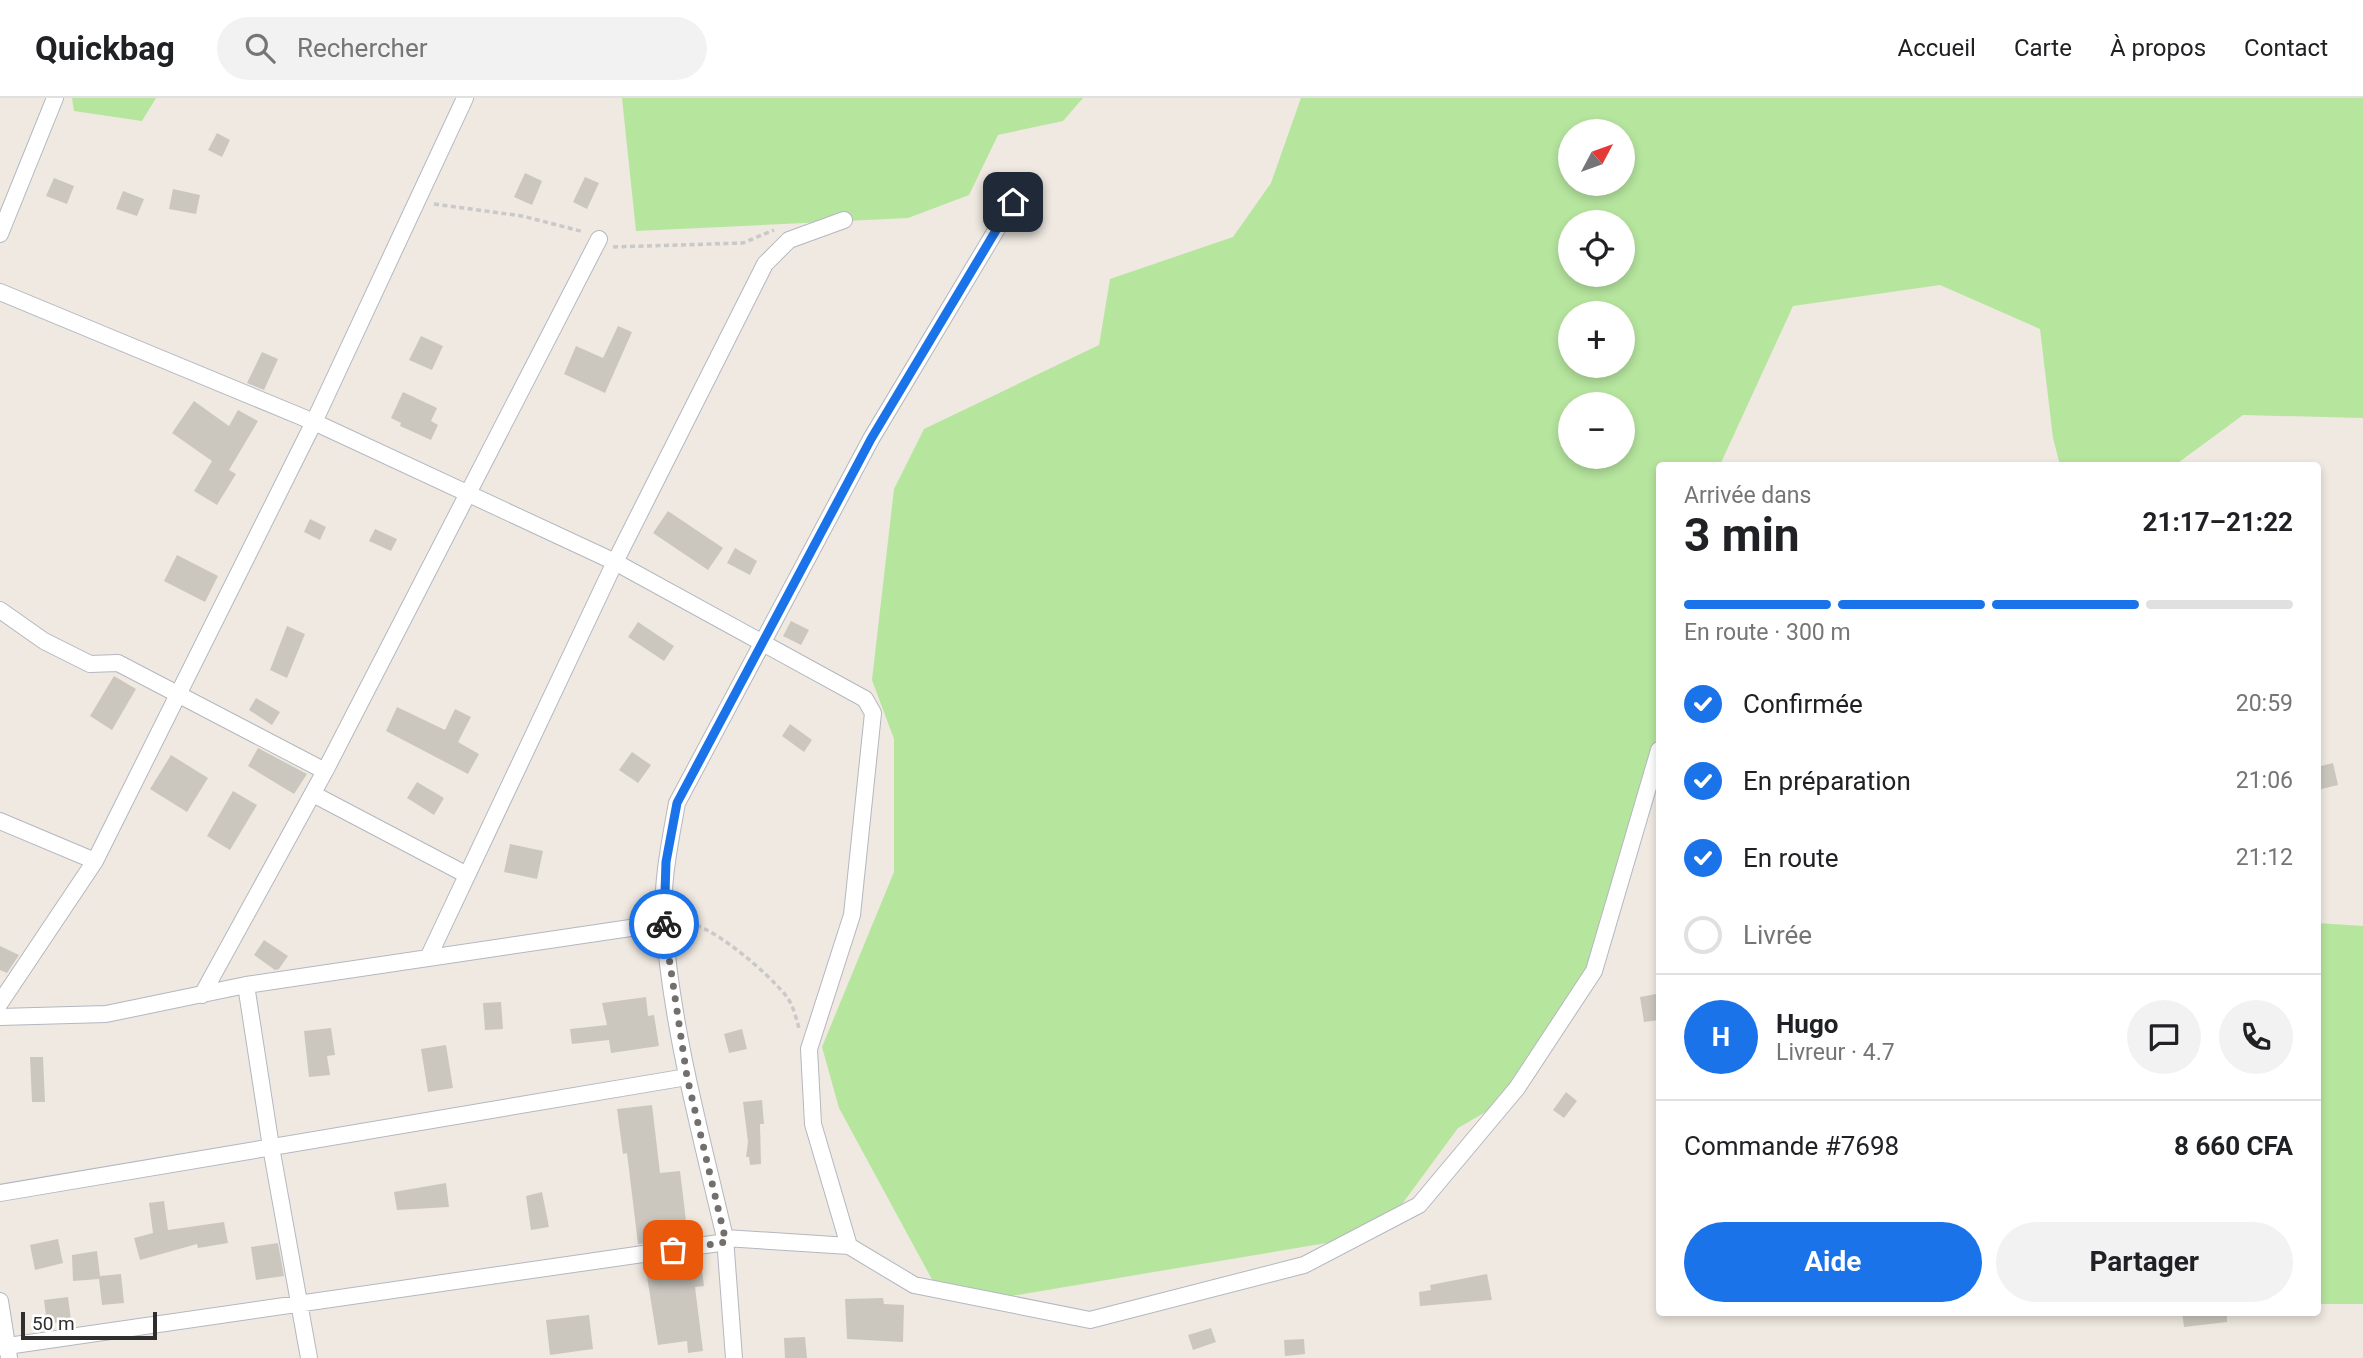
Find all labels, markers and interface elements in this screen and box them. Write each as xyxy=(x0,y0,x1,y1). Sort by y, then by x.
search box xyxy=(217,17,707,80)
text: Quickbag xyxy=(35,29,175,68)
icon: search xyxy=(241,29,279,67)
text: Rechercher xyxy=(297,33,428,63)
text: Accueil xyxy=(1897,34,1976,62)
text: Carte xyxy=(2014,34,2072,62)
text: À propos xyxy=(2110,34,2206,62)
text: Contact xyxy=(2244,34,2328,62)
north arrow xyxy=(1558,119,1634,196)
map controls xyxy=(1558,119,1635,469)
pin xyxy=(983,172,1043,232)
icon: home xyxy=(994,183,1032,221)
button: locate xyxy=(1558,210,1635,287)
button: + xyxy=(1558,301,1635,378)
button: − xyxy=(1558,392,1635,469)
text: Arrivée dans xyxy=(1684,482,1811,509)
text: 21:17–21:22 xyxy=(2143,507,2293,537)
text: 3 min xyxy=(1684,508,1800,562)
text: En route · 300 m xyxy=(1684,619,1851,646)
icon: check xyxy=(1684,685,1722,723)
text: Confirmée xyxy=(1743,689,1863,719)
text: 20:59 xyxy=(2236,690,2293,717)
icon: check xyxy=(1684,762,1722,800)
text: En préparation xyxy=(1743,766,1911,796)
text: 21:06 xyxy=(2236,767,2293,794)
icon: check xyxy=(1684,839,1722,877)
text: En route xyxy=(1743,843,1839,873)
text: 21:12 xyxy=(2236,844,2293,871)
courier xyxy=(629,889,699,959)
icon: bike xyxy=(645,905,683,943)
text: Livrée xyxy=(1743,920,1812,950)
button: chat xyxy=(2127,1000,2201,1074)
button: phone xyxy=(2219,1000,2293,1074)
text: Hugo xyxy=(1776,1009,1838,1039)
text: H xyxy=(1712,1022,1730,1052)
text: Livreur · 4.7 xyxy=(1776,1039,1895,1066)
text: Commande #7698 xyxy=(1684,1131,1899,1161)
text: 8 660 CFA xyxy=(2174,1131,2293,1161)
pin xyxy=(643,1220,703,1280)
button: Aide xyxy=(1684,1222,1982,1302)
button: Partager xyxy=(1996,1222,2293,1302)
icon: bag xyxy=(654,1231,692,1269)
scale bar xyxy=(21,1309,158,1341)
text: 50 m xyxy=(32,1312,75,1335)

